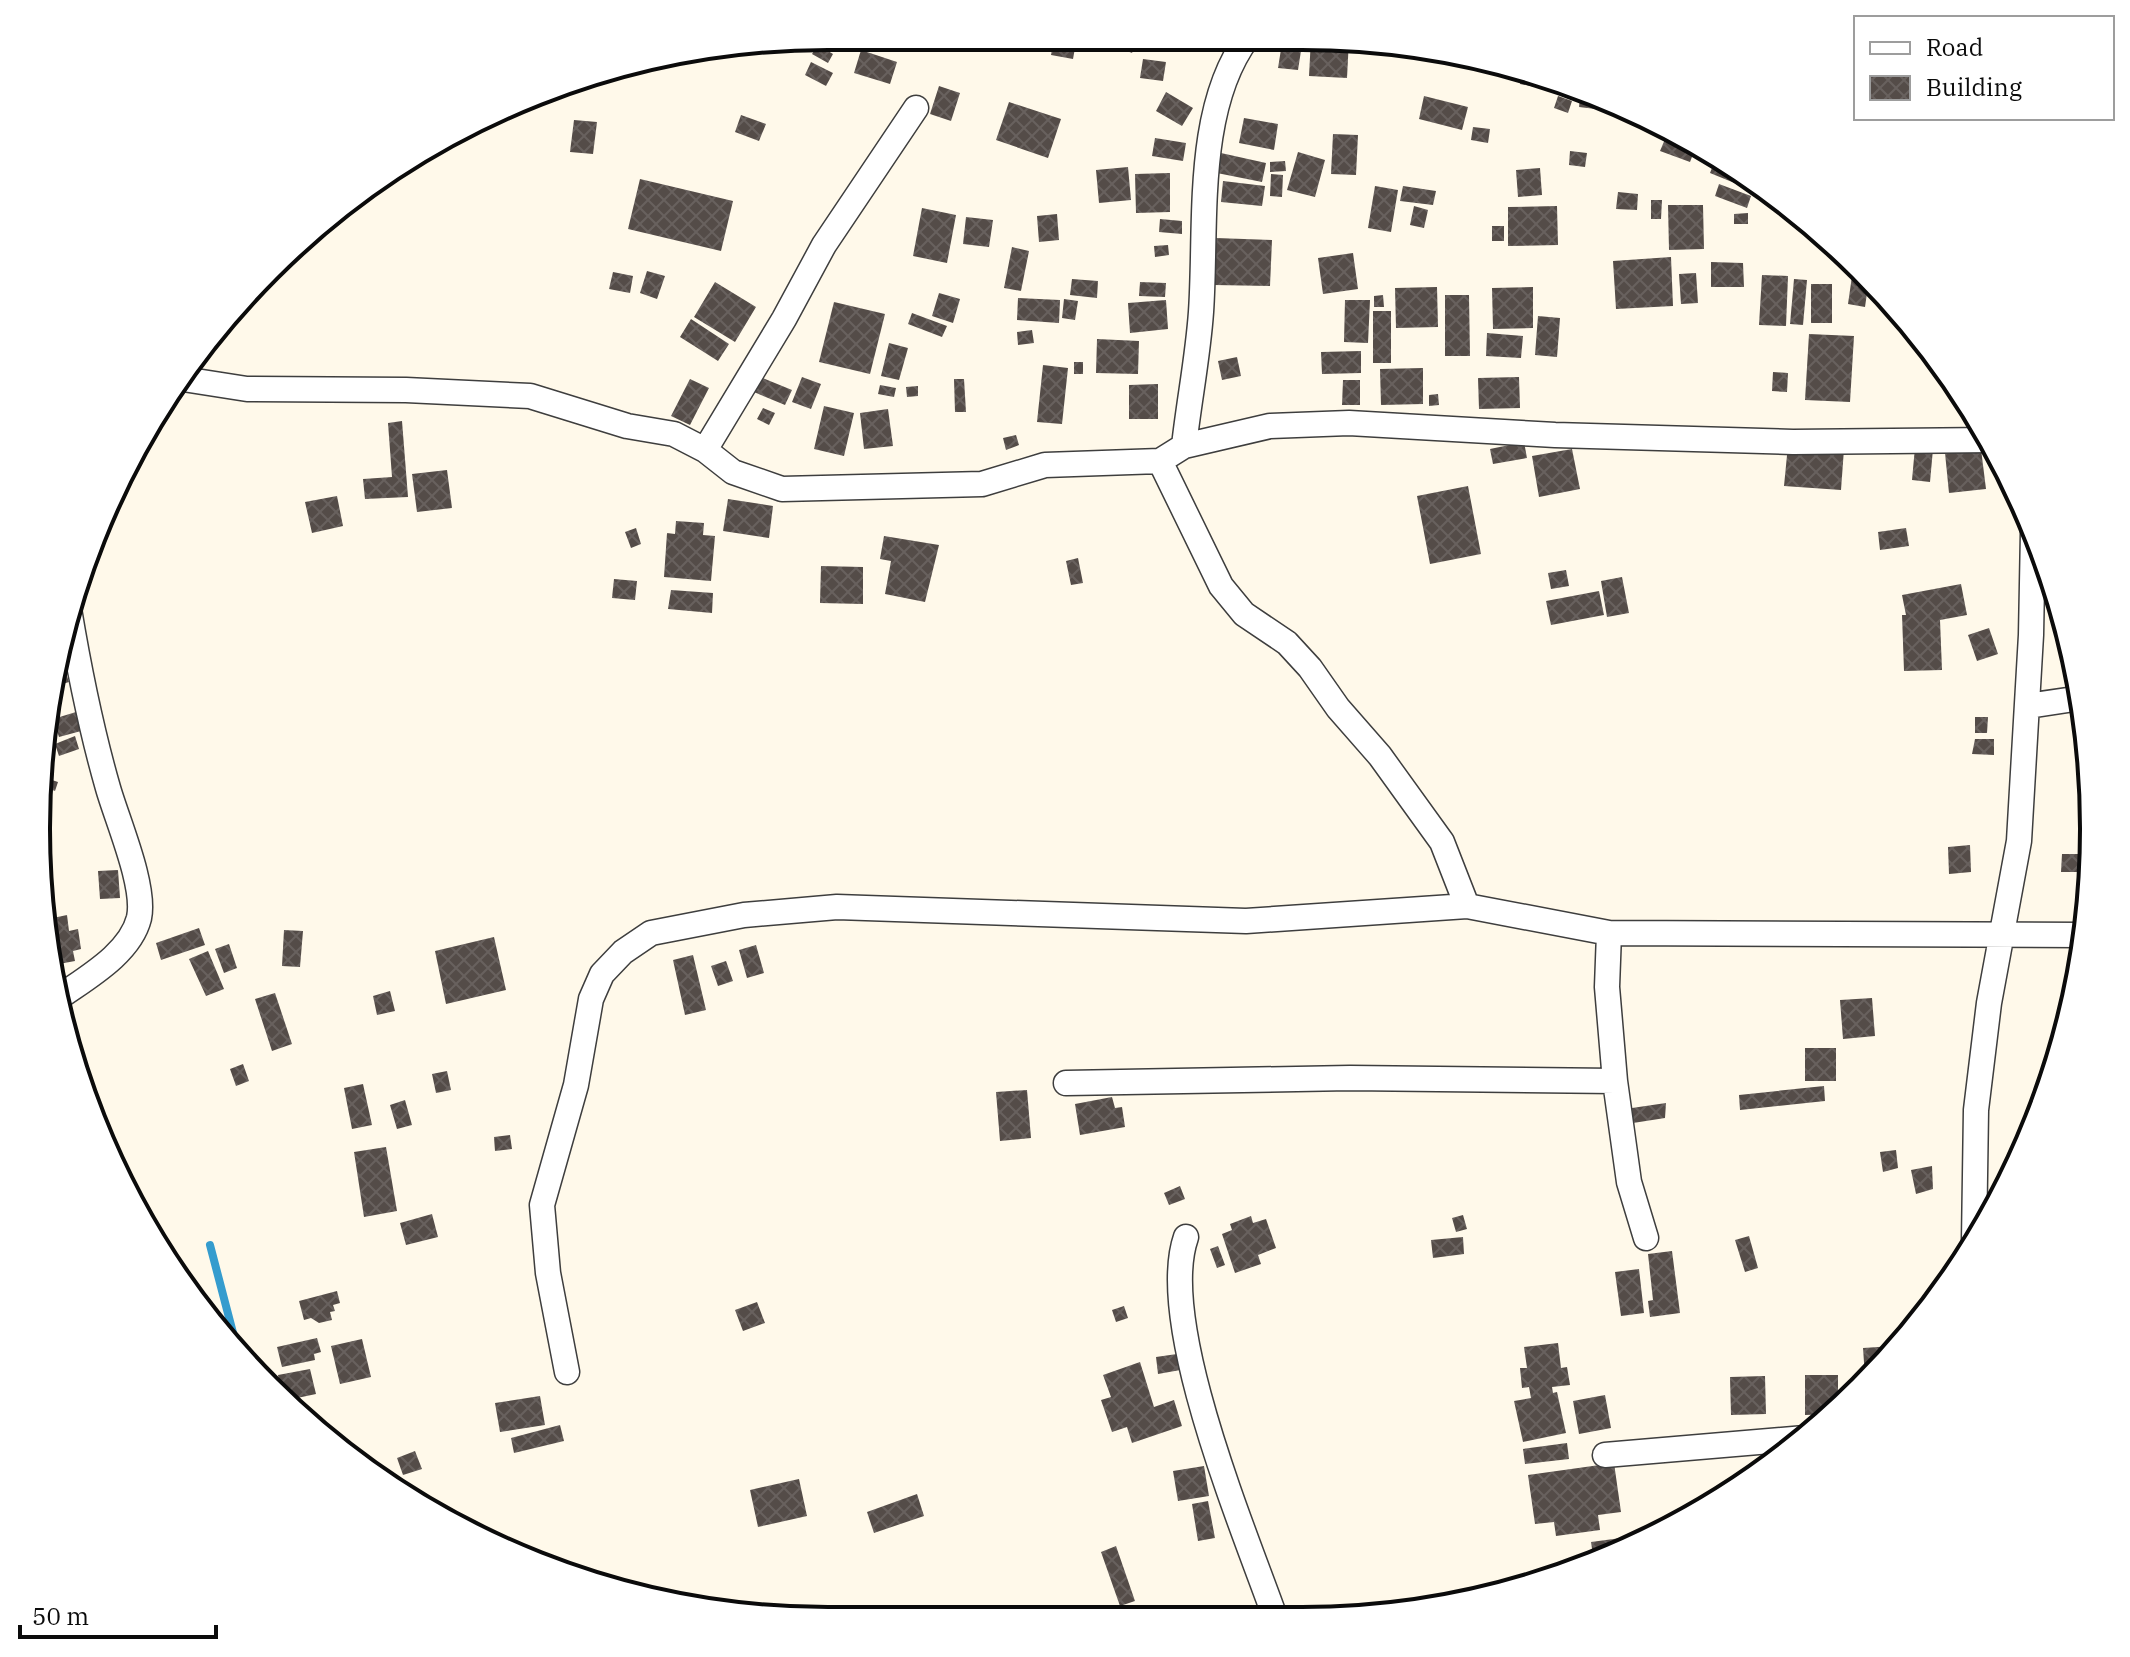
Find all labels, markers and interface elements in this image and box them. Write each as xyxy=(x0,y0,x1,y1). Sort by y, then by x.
legend xyxy=(1854,16,2114,120)
text: Road xyxy=(1926,31,1983,63)
text: Building xyxy=(1926,71,2022,103)
scale bar xyxy=(20,1589,216,1639)
text: 50 m xyxy=(32,1600,89,1632)

